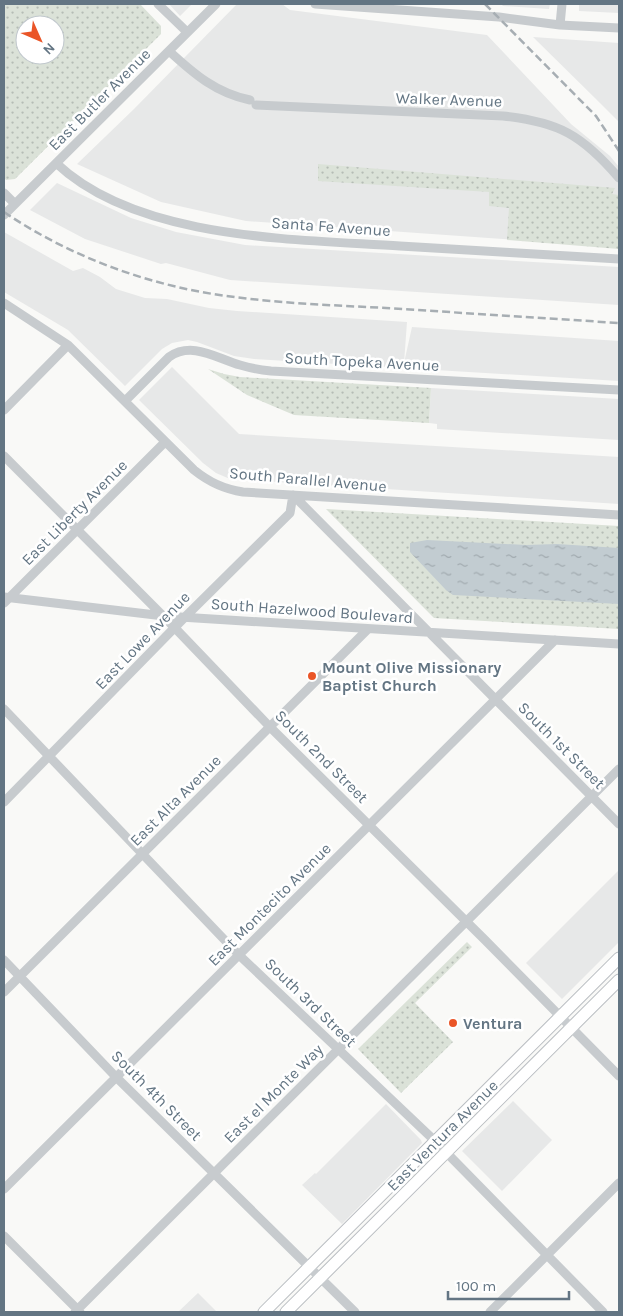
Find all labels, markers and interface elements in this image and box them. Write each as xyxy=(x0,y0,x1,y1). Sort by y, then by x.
north arrow xyxy=(15,15,65,65)
text: N xyxy=(39,39,58,58)
street label: East Butler Avenue xyxy=(44,44,154,154)
street label: Walker Avenue xyxy=(395,88,503,111)
street label: Santa Fe Avenue xyxy=(271,213,391,240)
street label: South Topeka Avenue xyxy=(284,348,440,375)
street label: East Liberty Avenue xyxy=(18,456,131,569)
street label: South Parallel Avenue xyxy=(228,463,387,496)
street label: East Lowe Avenue xyxy=(91,588,194,693)
street label: South Hazelwood Boulevard xyxy=(210,594,414,627)
place label: Mount Olive Missionary Baptist Church xyxy=(322,658,501,695)
marker: Mount Olive Missionary Baptist Church xyxy=(306,670,318,682)
street label: South 1st Street xyxy=(514,698,609,793)
street label: South 2nd Street xyxy=(271,706,372,807)
street label: East Alta Avenue xyxy=(126,751,225,850)
street label: East Montecito Avenue xyxy=(204,839,335,970)
street label: South 3rd Street xyxy=(261,954,360,1051)
place label: Ventura xyxy=(463,1014,522,1033)
marker: Ventura xyxy=(447,1017,459,1029)
street label: East el Monte Way xyxy=(220,1039,327,1147)
street label: South 4th Street xyxy=(108,1046,206,1144)
street label: East Ventura Avenue xyxy=(383,1076,502,1195)
scale bar xyxy=(448,1268,569,1300)
text: 100 m xyxy=(456,1277,496,1295)

